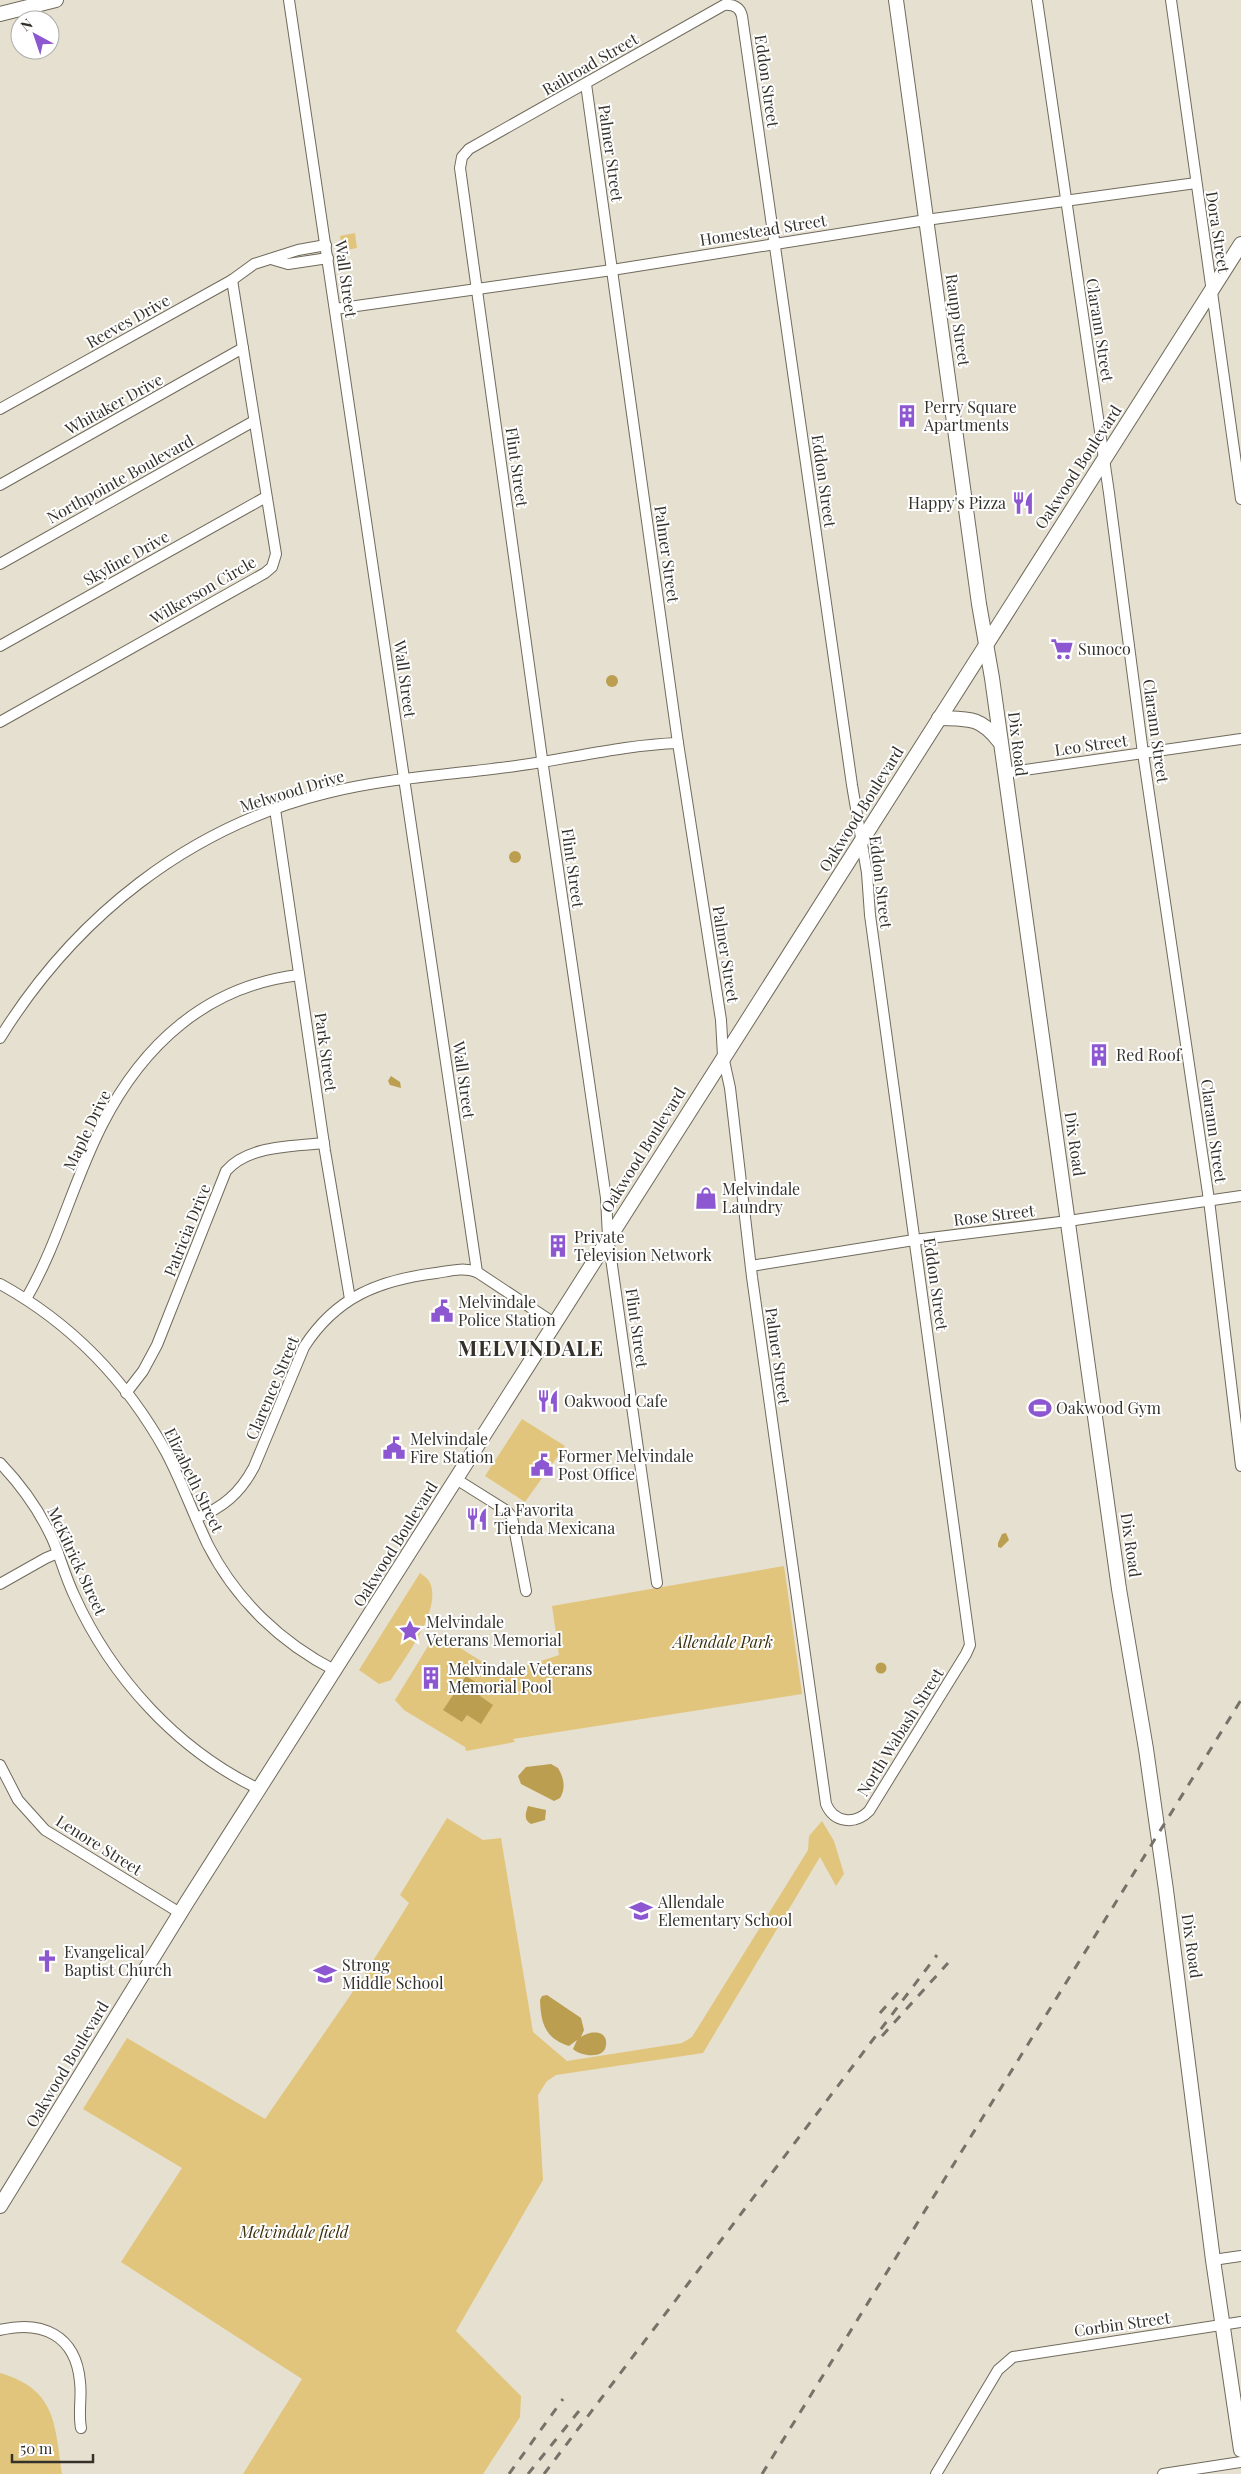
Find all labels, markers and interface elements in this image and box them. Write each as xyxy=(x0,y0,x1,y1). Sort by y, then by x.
north arrow xyxy=(10,10,60,60)
text: N xyxy=(16,14,36,35)
street label: Railroad Street xyxy=(538,27,642,100)
street label: Eddon Street xyxy=(751,33,784,129)
street label: Palmer Street xyxy=(594,103,629,203)
street label: Dora Street xyxy=(1202,190,1235,274)
street label: Homestead Street xyxy=(698,209,828,250)
street label: Wall Street xyxy=(331,238,362,319)
street label: Raupp Street xyxy=(942,272,975,368)
street label: Clarann Street xyxy=(1082,277,1119,384)
street label: Reeves Drive xyxy=(82,289,173,352)
street label: Whitaker Drive xyxy=(60,368,166,440)
place label: Perry Square Apartments xyxy=(923,396,1017,435)
street label: Oakwood Boulevard xyxy=(1030,401,1126,533)
building icon: Perry Square Apartments xyxy=(894,403,920,429)
street label: Flint Street xyxy=(502,426,534,508)
street label: Northpointe Boulevard xyxy=(43,430,197,528)
street label: Eddon Street xyxy=(808,433,841,529)
restaurant icon: Happy's Pizza xyxy=(1010,490,1036,516)
place label: Happy's Pizza xyxy=(908,492,1006,513)
street label: Palmer Street xyxy=(650,504,685,604)
street label: Skyline Drive xyxy=(79,525,172,590)
street label: Wilkerson Circle xyxy=(145,551,260,629)
supermarket icon: Sunoco xyxy=(1049,636,1075,662)
street label: Wall Street xyxy=(390,638,421,719)
place label: Sunoco xyxy=(1078,638,1131,659)
street label: Clarann Street xyxy=(1139,678,1174,785)
street label: Dix Road xyxy=(1004,711,1033,777)
street label: Leo Street xyxy=(1053,729,1129,760)
street label: Oakwood Boulevard xyxy=(814,742,908,875)
street label: Melwood Drive xyxy=(237,765,347,816)
street label: Flint Street xyxy=(558,827,590,909)
street label: Eddon Street xyxy=(865,834,898,930)
street label: Palmer Street xyxy=(708,904,745,1004)
street label: Park Street xyxy=(311,1011,342,1093)
street label: Wall Street xyxy=(449,1039,480,1120)
building icon: Red Roof xyxy=(1086,1042,1112,1068)
place label: Red Roof xyxy=(1116,1044,1183,1065)
street label: Clarann Street xyxy=(1197,1078,1232,1185)
street label: Oakwood Boulevard xyxy=(596,1083,690,1216)
street label: Maple Drive xyxy=(58,1086,115,1173)
street label: Dix Road xyxy=(1061,1110,1090,1177)
place label: Melvindale Laundry xyxy=(722,1178,800,1217)
street label: Patricia Drive xyxy=(158,1180,215,1279)
shop icon: Melvindale Laundry xyxy=(693,1185,719,1211)
street label: Rose Street xyxy=(952,1199,1036,1230)
place label: Private Television Network xyxy=(574,1226,712,1265)
building icon: Private Television Network xyxy=(545,1233,571,1259)
street label: Eddon Street xyxy=(920,1236,953,1332)
street label: Flint Street xyxy=(622,1287,654,1369)
place label: Melvindale Police Station xyxy=(458,1291,556,1330)
public building icon: Melvindale Police Station xyxy=(429,1298,455,1324)
street label: Palmer Street xyxy=(761,1306,796,1406)
street label: Clarence Street xyxy=(240,1332,303,1443)
district label: MELVINDALE xyxy=(458,1333,604,1361)
restaurant icon: Oakwood Cafe xyxy=(535,1388,561,1414)
place label: Oakwood Cafe xyxy=(564,1390,668,1411)
sports icon: Oakwood Gym xyxy=(1027,1395,1053,1421)
place label: Oakwood Gym xyxy=(1056,1397,1161,1418)
street label: Elizabeth Street xyxy=(160,1424,229,1536)
place label: Melvindale Fire Station xyxy=(410,1428,494,1467)
public building icon: Melvindale Fire Station xyxy=(381,1435,407,1461)
place label: Former Melvindale Post Office xyxy=(558,1445,694,1484)
public building icon: Former Melvindale Post Office xyxy=(529,1452,555,1478)
street label: Oakwood Boulevard xyxy=(348,1477,442,1610)
place label: La Favorita Tienda Mexicana xyxy=(494,1499,615,1538)
street label: McKitrick Street xyxy=(43,1503,112,1619)
restaurant icon: La Favorita Tienda Mexicana xyxy=(464,1506,490,1532)
street label: Dix Road xyxy=(1117,1511,1146,1578)
place label: Melvindale Veterans Memorial xyxy=(425,1611,562,1650)
place icon: Melvindale Veterans Memorial xyxy=(397,1618,423,1644)
park label: Allendale Park xyxy=(671,1631,773,1652)
place label: Melvindale Veterans Memorial Pool xyxy=(448,1658,592,1697)
street label: North Wabash Street xyxy=(852,1663,948,1800)
building icon: Melvindale Veterans Memorial Pool xyxy=(418,1665,444,1691)
street label: Lenore Street xyxy=(52,1810,147,1880)
place label: Allendale Elementary School xyxy=(657,1891,793,1930)
school or university icon: Allendale Elementary School xyxy=(628,1898,654,1924)
street label: Dix Road xyxy=(1178,1912,1207,1979)
place label: Evangelical Baptist Church xyxy=(64,1941,172,1980)
church icon: Evangelical Baptist Church xyxy=(34,1948,60,1974)
place label: Strong Middle School xyxy=(342,1954,444,1993)
school or university icon: Strong Middle School xyxy=(312,1961,338,1987)
street label: Oakwood Boulevard xyxy=(21,1997,113,2131)
park label: Melvindale field xyxy=(238,2221,350,2242)
street label: Corbin Street xyxy=(1073,2306,1172,2341)
scale bar xyxy=(12,2432,94,2464)
text: 50 m xyxy=(20,2438,53,2458)

